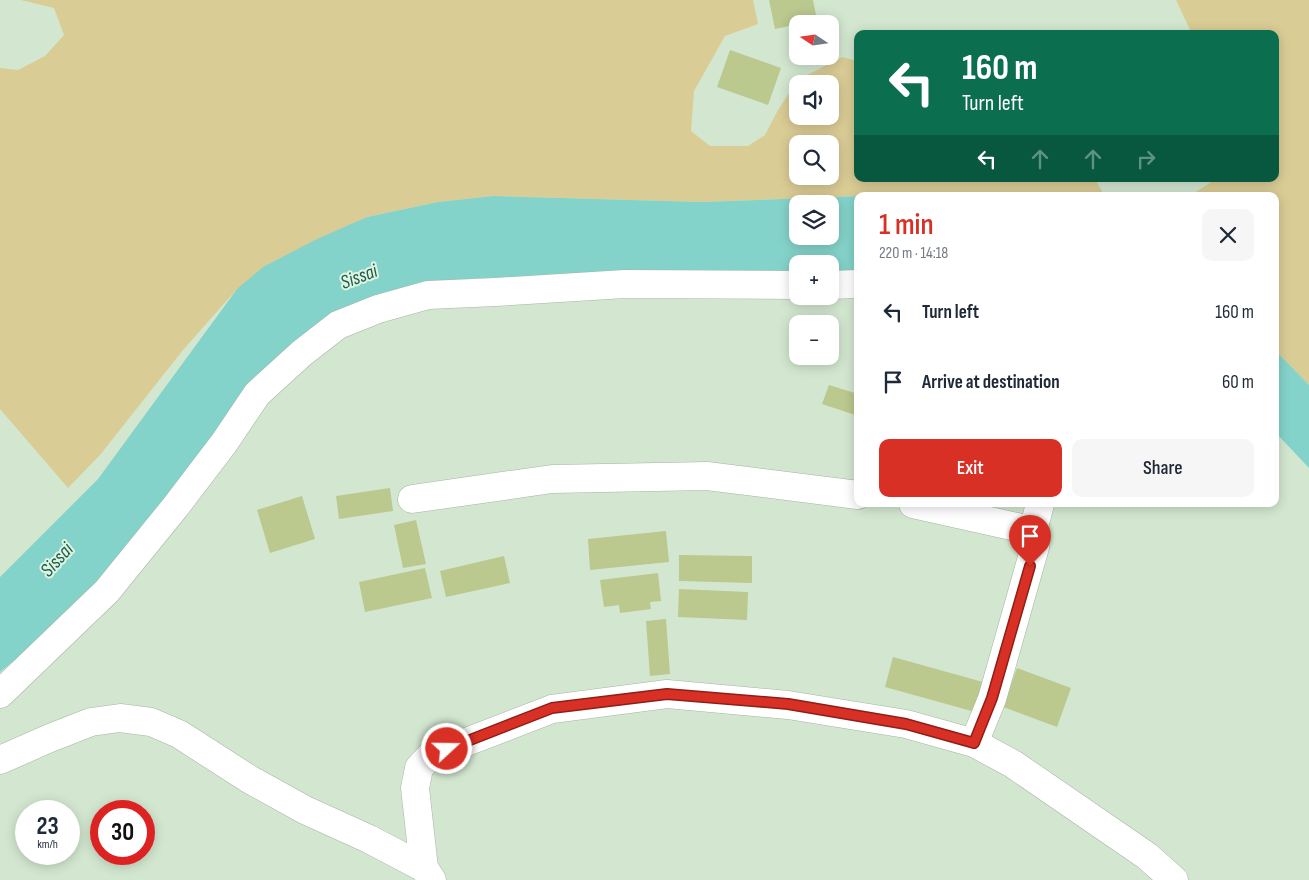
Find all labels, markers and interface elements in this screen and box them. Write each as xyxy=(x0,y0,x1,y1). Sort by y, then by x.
north arrow xyxy=(789,15,839,65)
map controls xyxy=(789,15,839,365)
text: 160 m xyxy=(962,47,1038,90)
icon: left xyxy=(879,50,944,115)
button: sound xyxy=(789,75,839,125)
text: Turn left xyxy=(962,90,1024,117)
button: search xyxy=(789,135,839,185)
icon: left xyxy=(973,145,1001,173)
icon: ahead xyxy=(1026,145,1054,173)
icon: ahead xyxy=(1079,145,1107,173)
icon: right xyxy=(1132,145,1160,173)
button: layers xyxy=(789,195,839,245)
text: 1 min xyxy=(879,207,934,243)
button: close xyxy=(1202,209,1254,261)
text: 220 m · 14:18 xyxy=(879,244,948,263)
button: + xyxy=(789,255,839,305)
water label: Sissai xyxy=(337,259,382,295)
icon: left xyxy=(879,298,907,326)
text: Turn left xyxy=(922,301,979,324)
text: 160 m xyxy=(1215,301,1254,324)
button: − xyxy=(789,315,839,365)
icon: arrive xyxy=(879,368,907,396)
text: Arrive at destination xyxy=(922,371,1060,394)
text: 60 m xyxy=(1222,371,1254,394)
button: Exit xyxy=(879,439,1062,497)
button: Share xyxy=(1072,439,1254,497)
pin xyxy=(1009,515,1051,566)
icon: arrive xyxy=(1016,522,1044,550)
water label: Sissai xyxy=(35,537,79,582)
position arrow xyxy=(420,722,472,774)
speed limit sign: 30 xyxy=(90,800,155,865)
text: 23 xyxy=(36,811,59,842)
text: km/h xyxy=(37,837,58,852)

